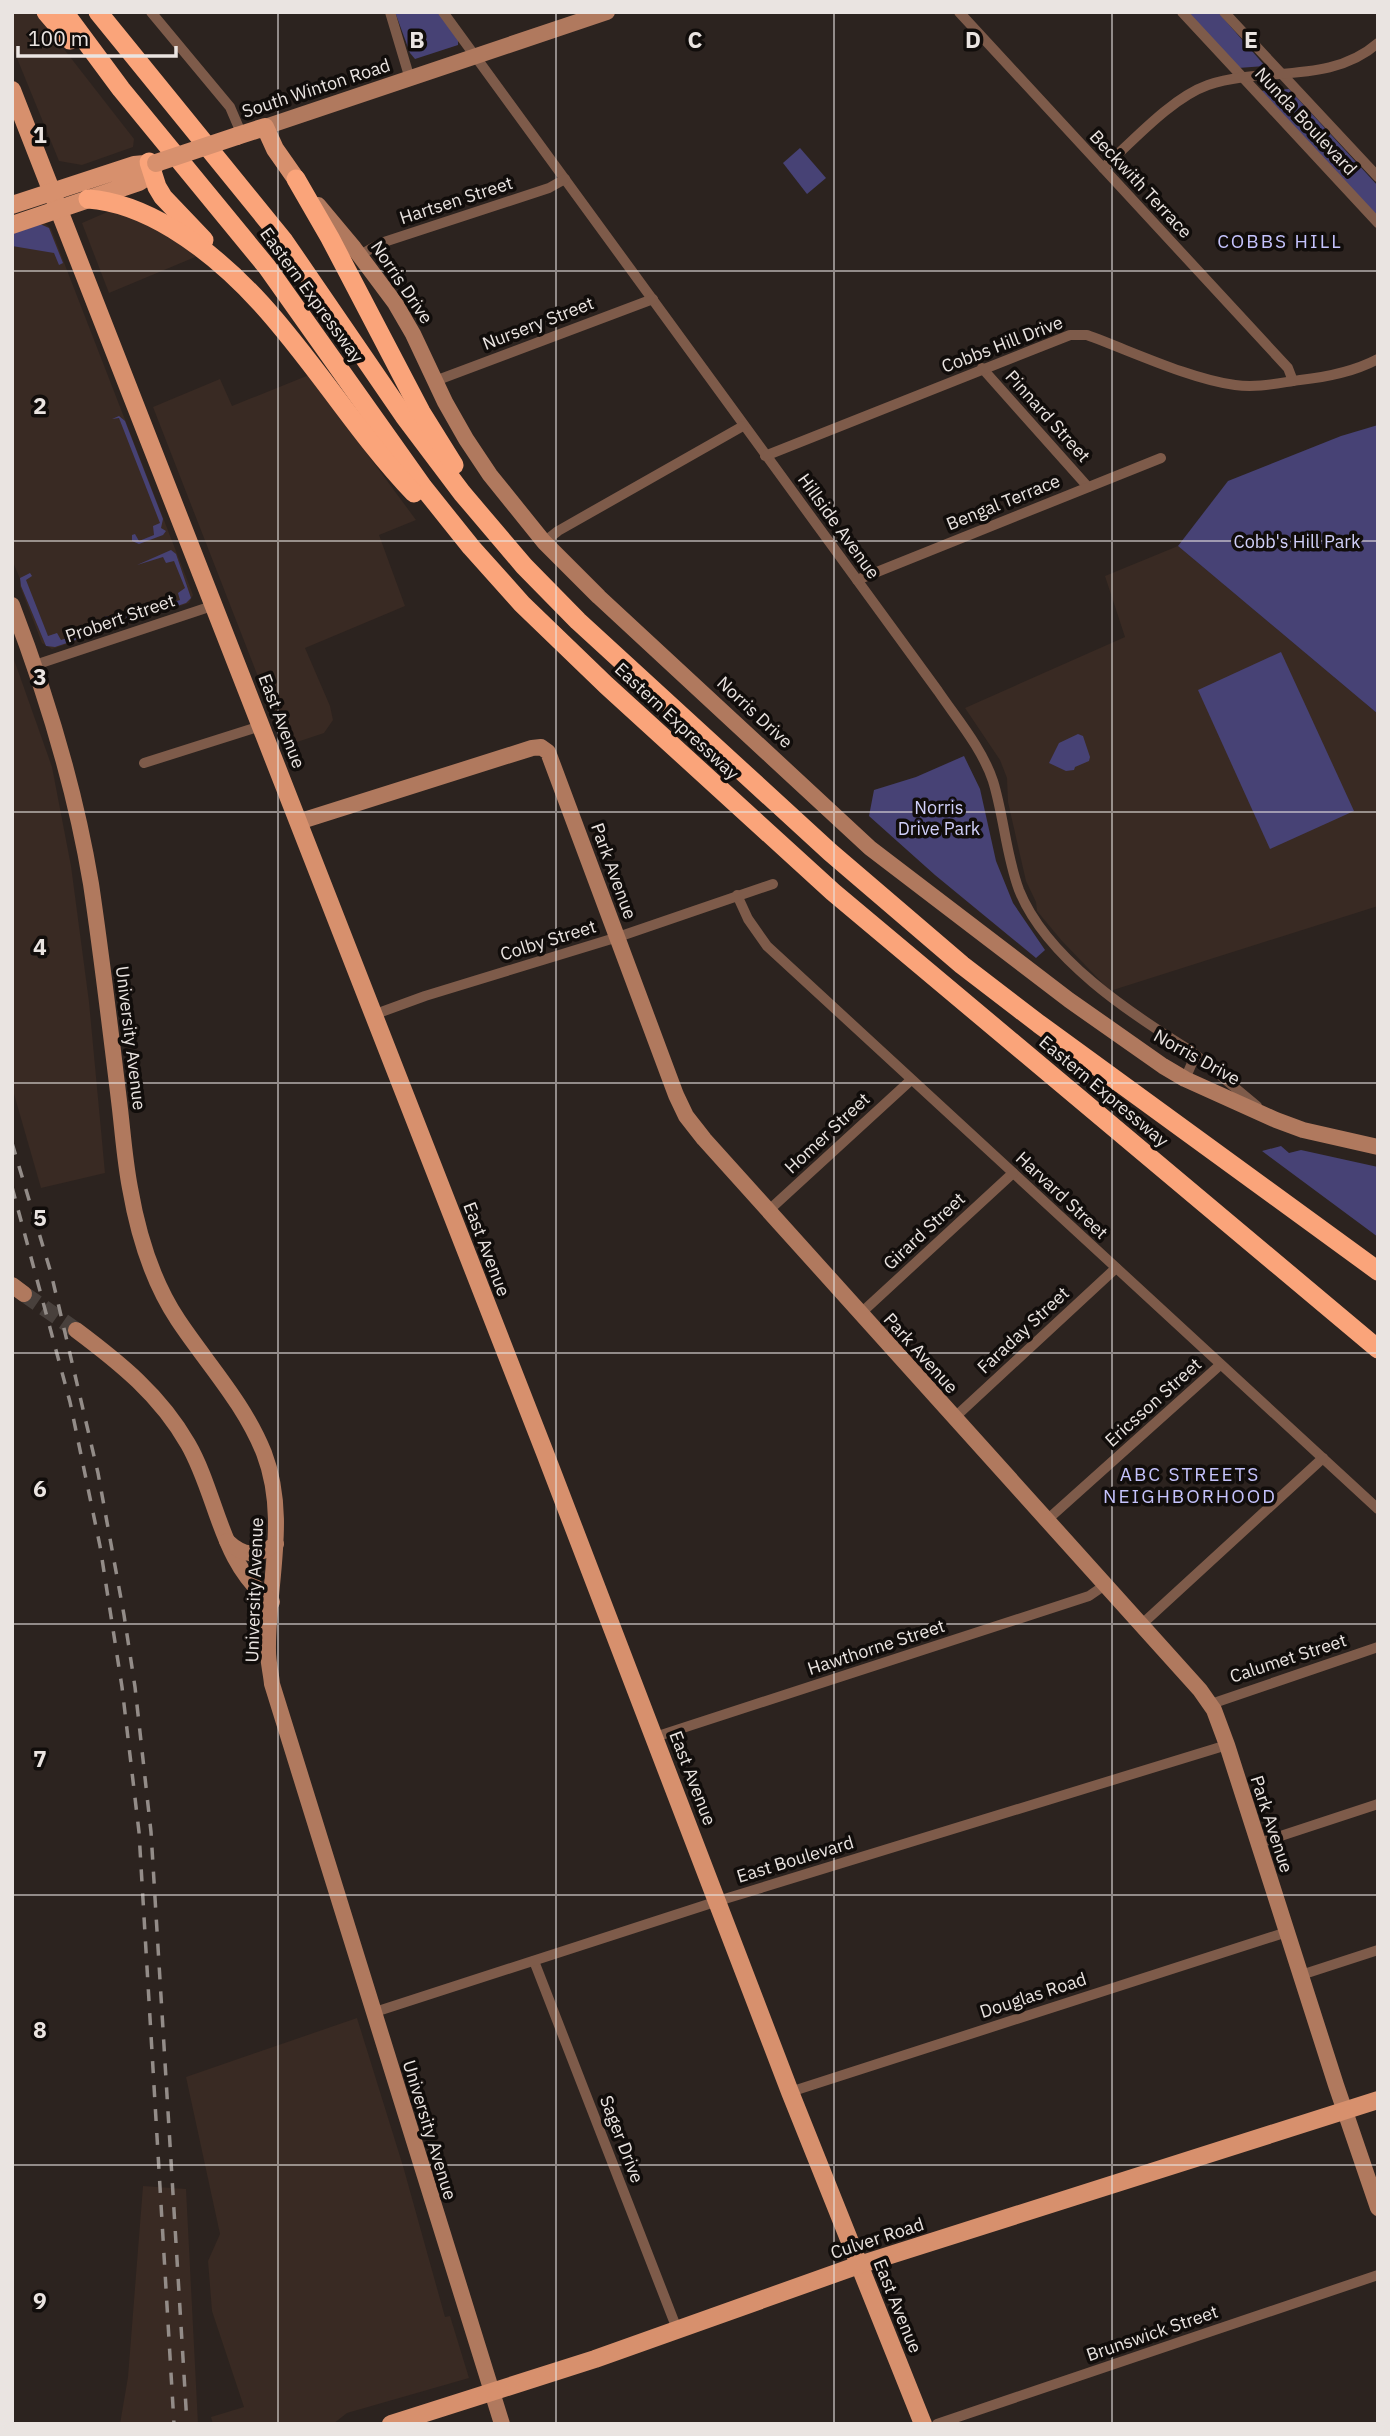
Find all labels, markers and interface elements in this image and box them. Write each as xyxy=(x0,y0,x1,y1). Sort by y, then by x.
scale bar xyxy=(18,14,175,58)
text: 100 m xyxy=(28,24,89,52)
text: B xyxy=(409,24,425,54)
text: C xyxy=(688,24,703,54)
text: D xyxy=(965,24,981,54)
text: E xyxy=(1244,24,1258,54)
street label: South Winton Road xyxy=(239,53,393,123)
street label: Nunda Boulevard xyxy=(1250,62,1362,180)
text: 1 xyxy=(33,119,47,149)
street label: Beckwith Terrace xyxy=(1085,125,1197,243)
street label: Hartsen Street xyxy=(396,171,516,229)
street label: Eastern Expressway xyxy=(255,223,369,367)
district label: COBBS HILL xyxy=(1217,229,1343,253)
street label: Norris Drive xyxy=(366,236,438,328)
street label: Nursery Street xyxy=(479,291,597,355)
street label: Cobbs Hill Drive xyxy=(938,310,1066,378)
street label: Pinnard Street xyxy=(1001,365,1095,467)
text: 2 xyxy=(33,390,47,420)
street label: Hillside Avenue xyxy=(793,469,885,583)
street label: Bengal Terrace xyxy=(943,469,1063,535)
park label: Cobb's Hill Park xyxy=(1234,530,1361,553)
street label: Probert Street xyxy=(62,589,178,647)
street label: Eastern Expressway xyxy=(610,657,744,785)
text: 3 xyxy=(33,661,47,691)
street label: East Avenue xyxy=(253,670,311,772)
street label: Norris Drive xyxy=(712,671,798,753)
park label: Norris Drive Park xyxy=(898,796,981,840)
street label: Park Avenue xyxy=(586,820,642,922)
street label: Colby Street xyxy=(497,915,599,965)
text: 4 xyxy=(33,931,47,961)
street label: University Avenue xyxy=(111,965,151,1111)
street label: Norris Drive xyxy=(1150,1024,1244,1090)
street label: Eastern Expressway xyxy=(1035,1030,1173,1152)
street label: Homer Street xyxy=(779,1088,875,1178)
street label: Harvard Street xyxy=(1011,1146,1113,1244)
street label: Girard Street xyxy=(878,1187,970,1275)
street label: East Avenue xyxy=(458,1198,516,1300)
text: 5 xyxy=(33,1202,47,1232)
street label: Faraday Street xyxy=(972,1281,1074,1379)
street label: Park Avenue xyxy=(879,1308,963,1398)
street label: Ericsson Street xyxy=(1100,1353,1206,1451)
district label: ABC STREETS NEIGHBORHOOD xyxy=(1103,1462,1277,1508)
text: 6 xyxy=(33,1473,47,1503)
street label: University Avenue xyxy=(240,1517,268,1663)
street label: Hawthorne Street xyxy=(804,1614,948,1680)
street label: Calumet Street xyxy=(1227,1628,1349,1688)
street label: East Avenue xyxy=(664,1727,722,1829)
text: 7 xyxy=(33,1743,47,1773)
street label: Park Avenue xyxy=(1245,1773,1299,1876)
street label: East Boulevard xyxy=(734,1830,856,1888)
street label: Douglas Road xyxy=(977,1967,1089,2023)
text: 8 xyxy=(33,2014,47,2044)
street label: University Avenue xyxy=(398,2057,462,2203)
street label: Sager Drive xyxy=(595,2092,649,2186)
street label: Culver Road xyxy=(827,2212,927,2264)
street label: East Avenue xyxy=(869,2256,927,2357)
text: 9 xyxy=(33,2285,47,2315)
street label: Brunswick Street xyxy=(1083,2300,1221,2366)

